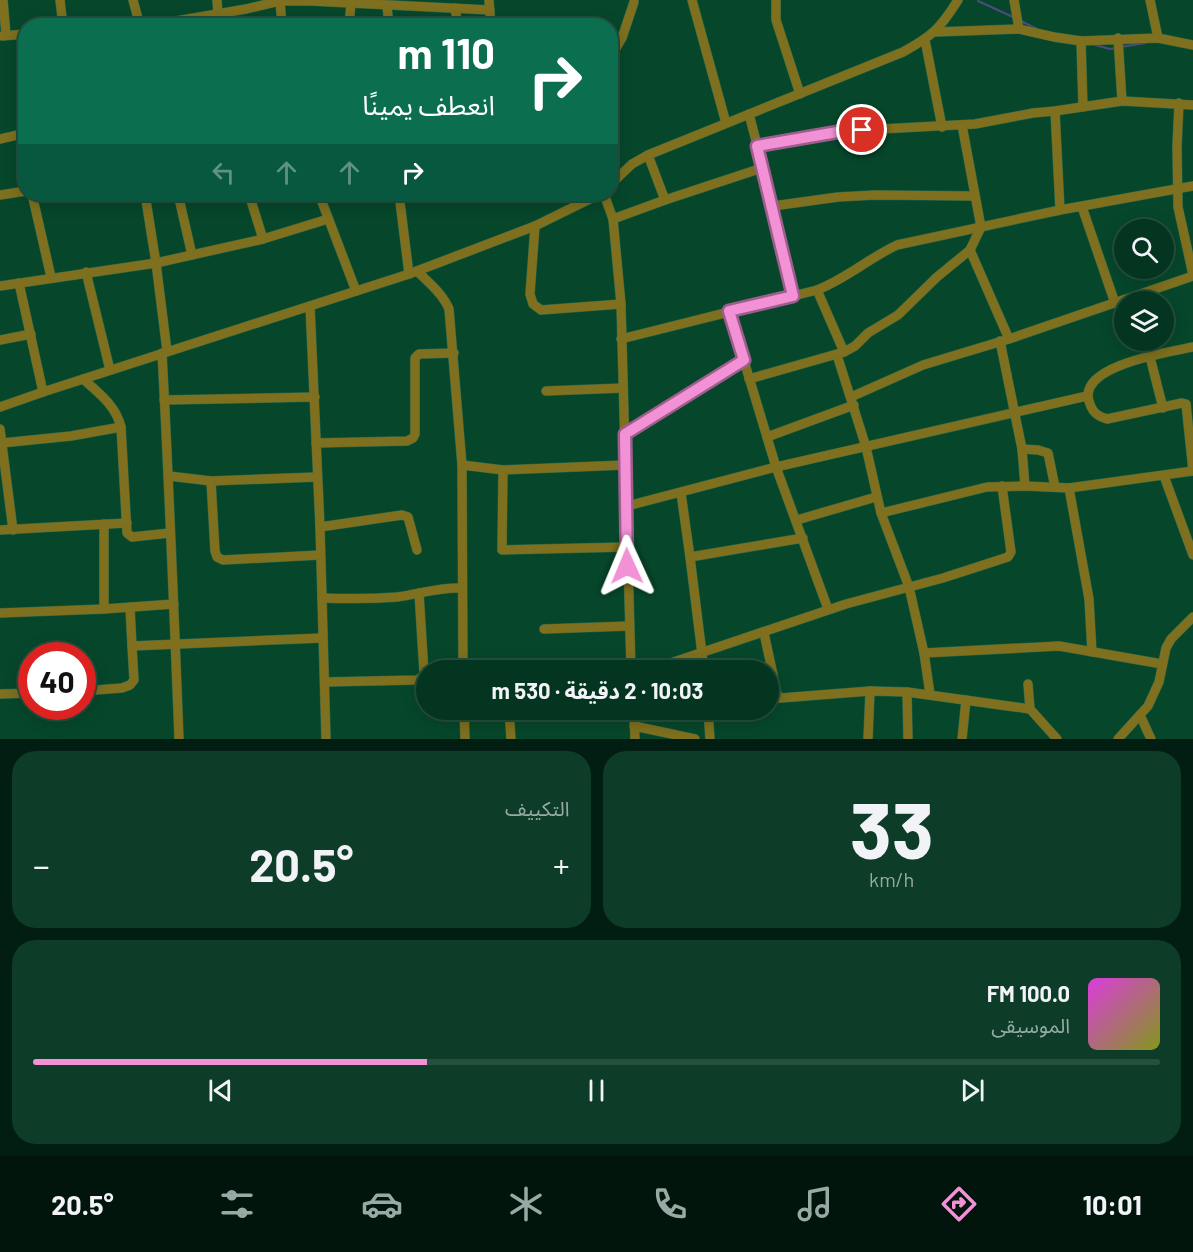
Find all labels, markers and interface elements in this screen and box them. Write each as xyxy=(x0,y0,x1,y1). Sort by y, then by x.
text: 110 m xyxy=(398,27,495,77)
icon: right xyxy=(516,42,594,120)
text: انعطف يمينًا xyxy=(362,88,495,120)
pin xyxy=(836,104,887,155)
icon: arrive xyxy=(845,113,878,146)
icon: left xyxy=(207,156,240,189)
icon: ahead xyxy=(270,156,303,189)
icon: ahead xyxy=(333,156,366,189)
icon: right xyxy=(396,156,429,189)
map controls xyxy=(1114,219,1174,351)
button: search xyxy=(1114,219,1174,279)
button: layers xyxy=(1114,291,1174,351)
position arrow xyxy=(595,534,659,598)
speed limit sign: 40 xyxy=(18,642,96,720)
text: 10:03 · 2 دقيقة · 530 m xyxy=(492,677,703,703)
text: 33 xyxy=(850,781,934,875)
text: التكييف xyxy=(505,796,570,820)
text: 20.5° xyxy=(249,837,353,891)
text: − xyxy=(33,845,50,885)
text: + xyxy=(553,845,570,885)
text: km/h xyxy=(869,867,914,891)
text: 100.0 FM xyxy=(987,980,1070,1006)
text: الموسيقى xyxy=(991,1013,1070,1037)
icon: previous xyxy=(204,1074,237,1107)
icon: pause xyxy=(580,1074,613,1107)
icon: next xyxy=(956,1074,989,1107)
icon: filters xyxy=(216,1183,258,1225)
icon: car xyxy=(361,1183,403,1225)
icon: climate xyxy=(505,1183,547,1225)
icon: phone xyxy=(649,1183,691,1225)
icon: music xyxy=(794,1183,836,1225)
icon: directions xyxy=(938,1183,980,1225)
text: 20.5° xyxy=(51,1188,114,1220)
text: 10:01 xyxy=(1082,1188,1142,1220)

